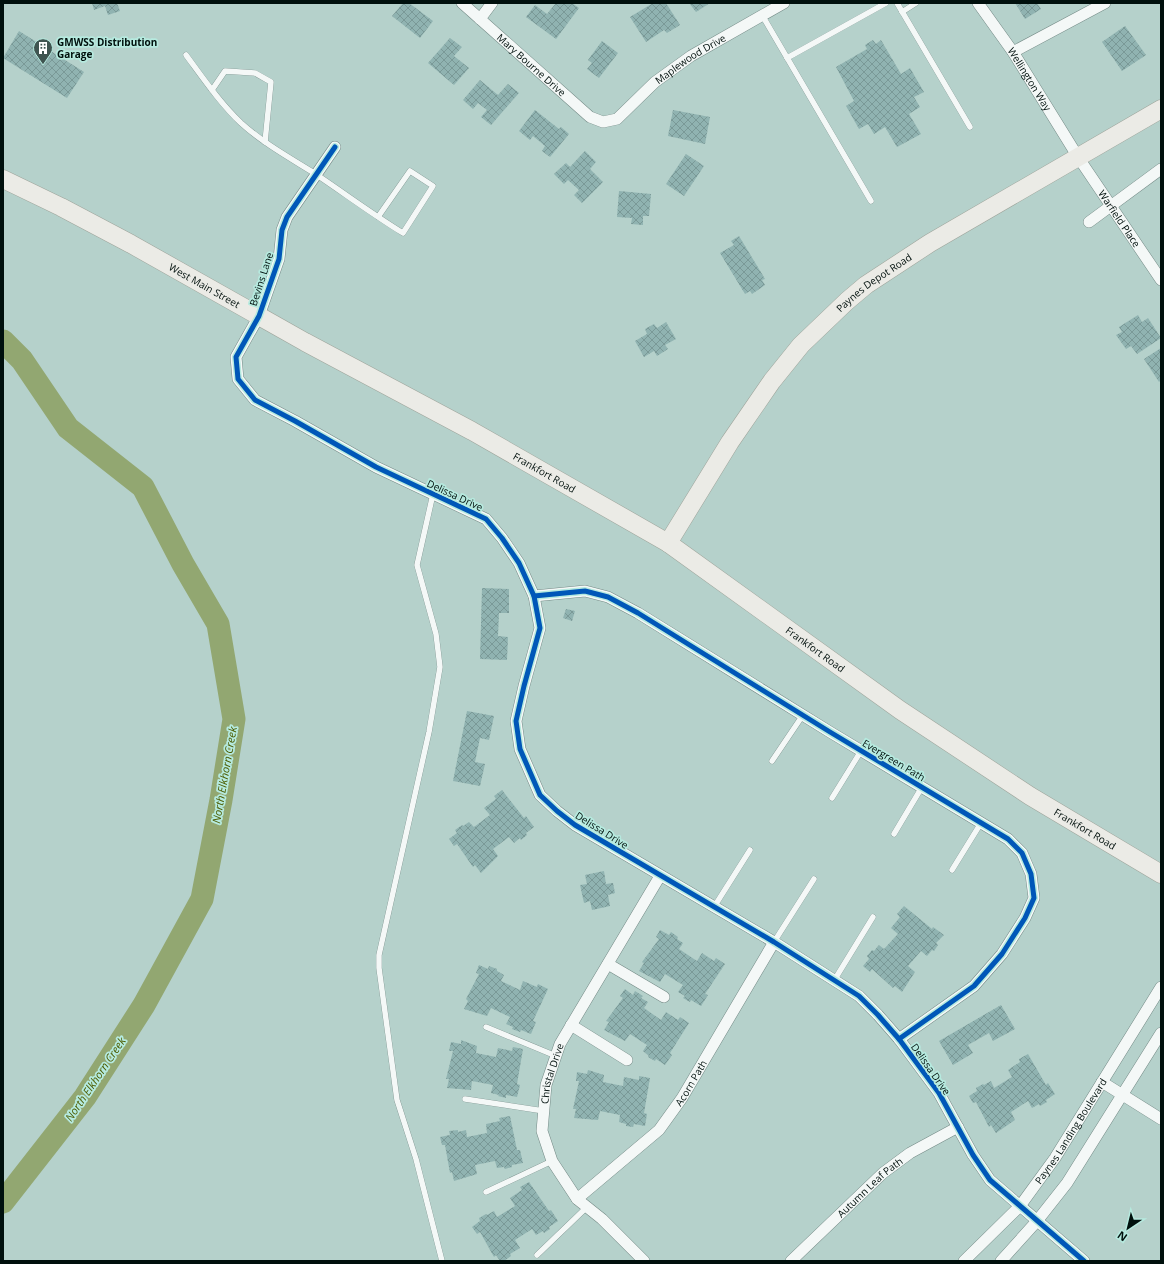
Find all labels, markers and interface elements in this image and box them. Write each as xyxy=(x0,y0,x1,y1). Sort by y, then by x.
street label: Mary Bourne Drive xyxy=(494,30,569,100)
street label: Maplewood Drive xyxy=(652,31,729,87)
place label: GMWSS Distribution Garage xyxy=(57,35,157,61)
building icon: GMWSS Distribution Garage xyxy=(32,37,54,65)
street label: Wellington Way xyxy=(1005,45,1055,114)
street label: Warfield Place xyxy=(1095,187,1144,250)
street label: Bevins Lane xyxy=(246,250,276,308)
street label: Paynes Depot Road xyxy=(833,250,914,315)
street label: West Main Street xyxy=(166,260,243,311)
street label: Frankfort Road xyxy=(511,449,578,496)
street label: Delissa Drive xyxy=(425,476,486,514)
street label: Frankfort Road xyxy=(783,623,848,675)
water label: North Elkhorn Creek xyxy=(208,725,240,825)
street label: Evergreen Path xyxy=(860,736,928,784)
street label: Frankfort Road xyxy=(1051,805,1119,853)
street label: Delissa Drive xyxy=(573,808,632,852)
water label: North Elkhorn Creek xyxy=(61,1034,129,1124)
street label: Delissa Drive xyxy=(908,1040,954,1098)
street label: Christal Drive xyxy=(537,1041,567,1105)
street label: Acorn Path xyxy=(672,1057,710,1109)
street label: Paynes Landing Boulevard xyxy=(1031,1076,1110,1187)
street label: Autumn Leaf Path xyxy=(834,1154,905,1220)
north arrow xyxy=(1108,1208,1148,1248)
text: N xyxy=(1114,1228,1130,1245)

